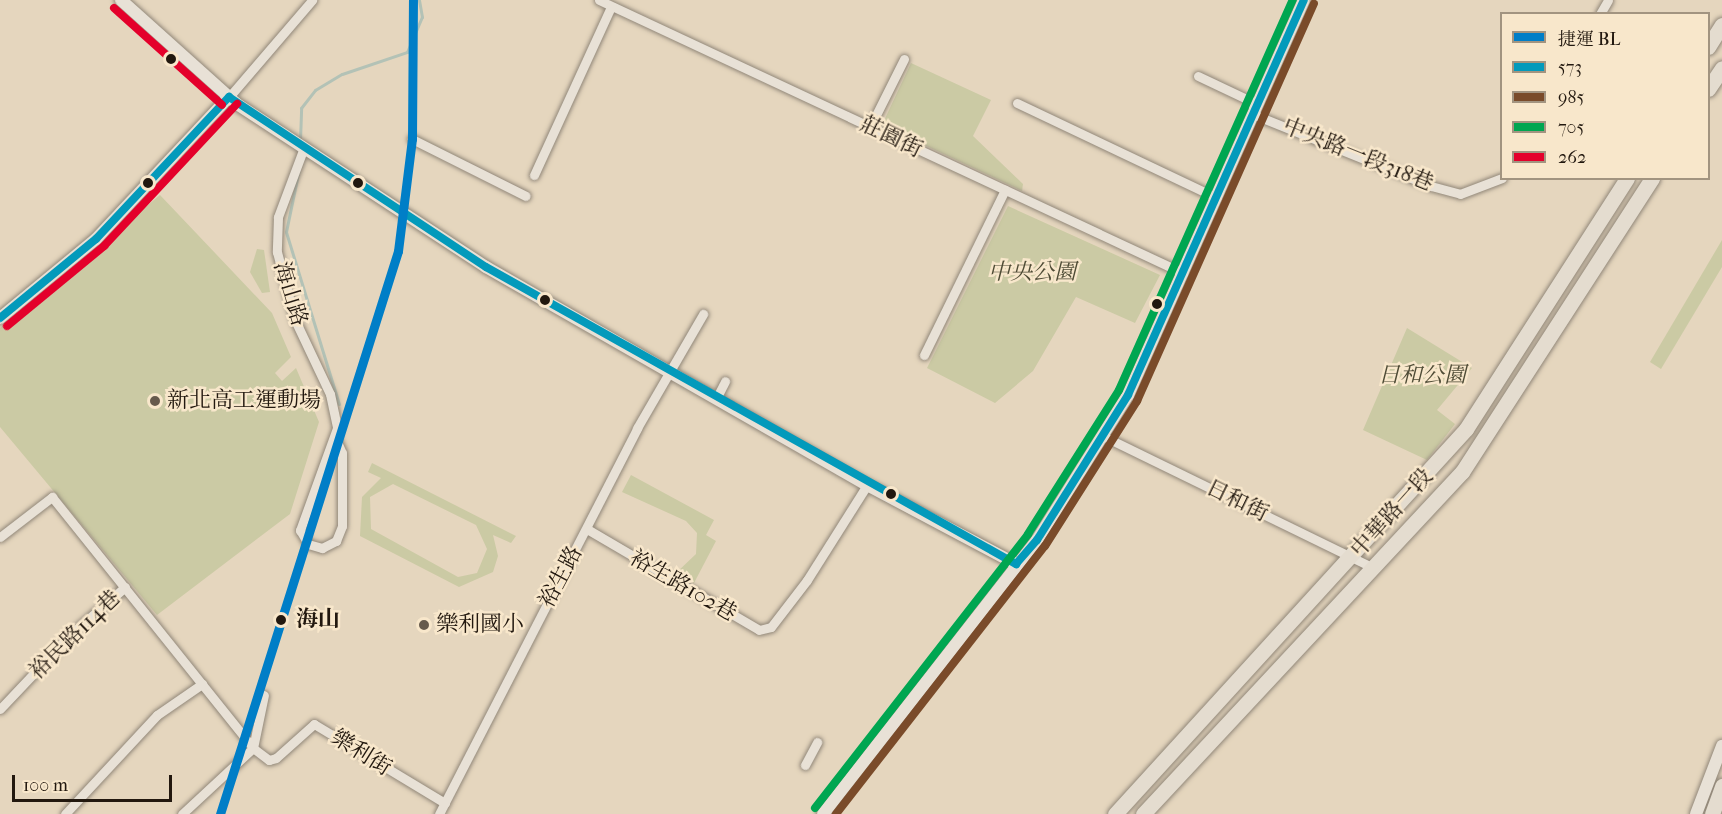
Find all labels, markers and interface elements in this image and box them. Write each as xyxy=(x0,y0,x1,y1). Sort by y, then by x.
legend xyxy=(1500,12,1710,180)
text: 捷運 BL xyxy=(1558,29,1620,50)
unlabelled marker xyxy=(165,53,177,65)
text: 573 xyxy=(1558,57,1582,78)
text: 985 xyxy=(1558,87,1584,108)
street label: 莊園街 xyxy=(856,111,926,163)
street label: 中央路一段318巷 xyxy=(1279,113,1437,197)
text: 705 xyxy=(1558,117,1584,138)
text: 262 xyxy=(1558,147,1586,168)
unlabelled marker xyxy=(142,177,154,189)
unlabelled marker xyxy=(352,177,364,189)
street label: 海山路 xyxy=(268,259,312,329)
park label: 中央公園 xyxy=(988,260,1076,286)
unlabelled marker xyxy=(539,294,551,306)
unlabelled marker xyxy=(1151,298,1163,310)
park label: 日和公園 xyxy=(1378,363,1466,389)
place label: 新北高工運動場 xyxy=(167,388,321,414)
marker: 新北高工運動場 xyxy=(148,394,162,408)
street label: 中華路一段 xyxy=(1345,463,1439,563)
street label: 日和街 xyxy=(1202,475,1272,527)
unlabelled marker xyxy=(885,488,897,500)
street label: 裕生路 xyxy=(534,542,588,612)
street label: 裕生路102巷 xyxy=(625,545,741,627)
street label: 裕民路114巷 xyxy=(24,585,126,685)
place label: 海山 xyxy=(296,607,340,633)
marker: 海山 xyxy=(271,610,291,630)
place label: 樂利國小 xyxy=(436,612,524,638)
marker: 樂利國小 xyxy=(417,618,431,632)
street label: 樂利街 xyxy=(326,724,396,782)
scale bar xyxy=(15,763,176,801)
text: 100 m xyxy=(23,775,68,796)

